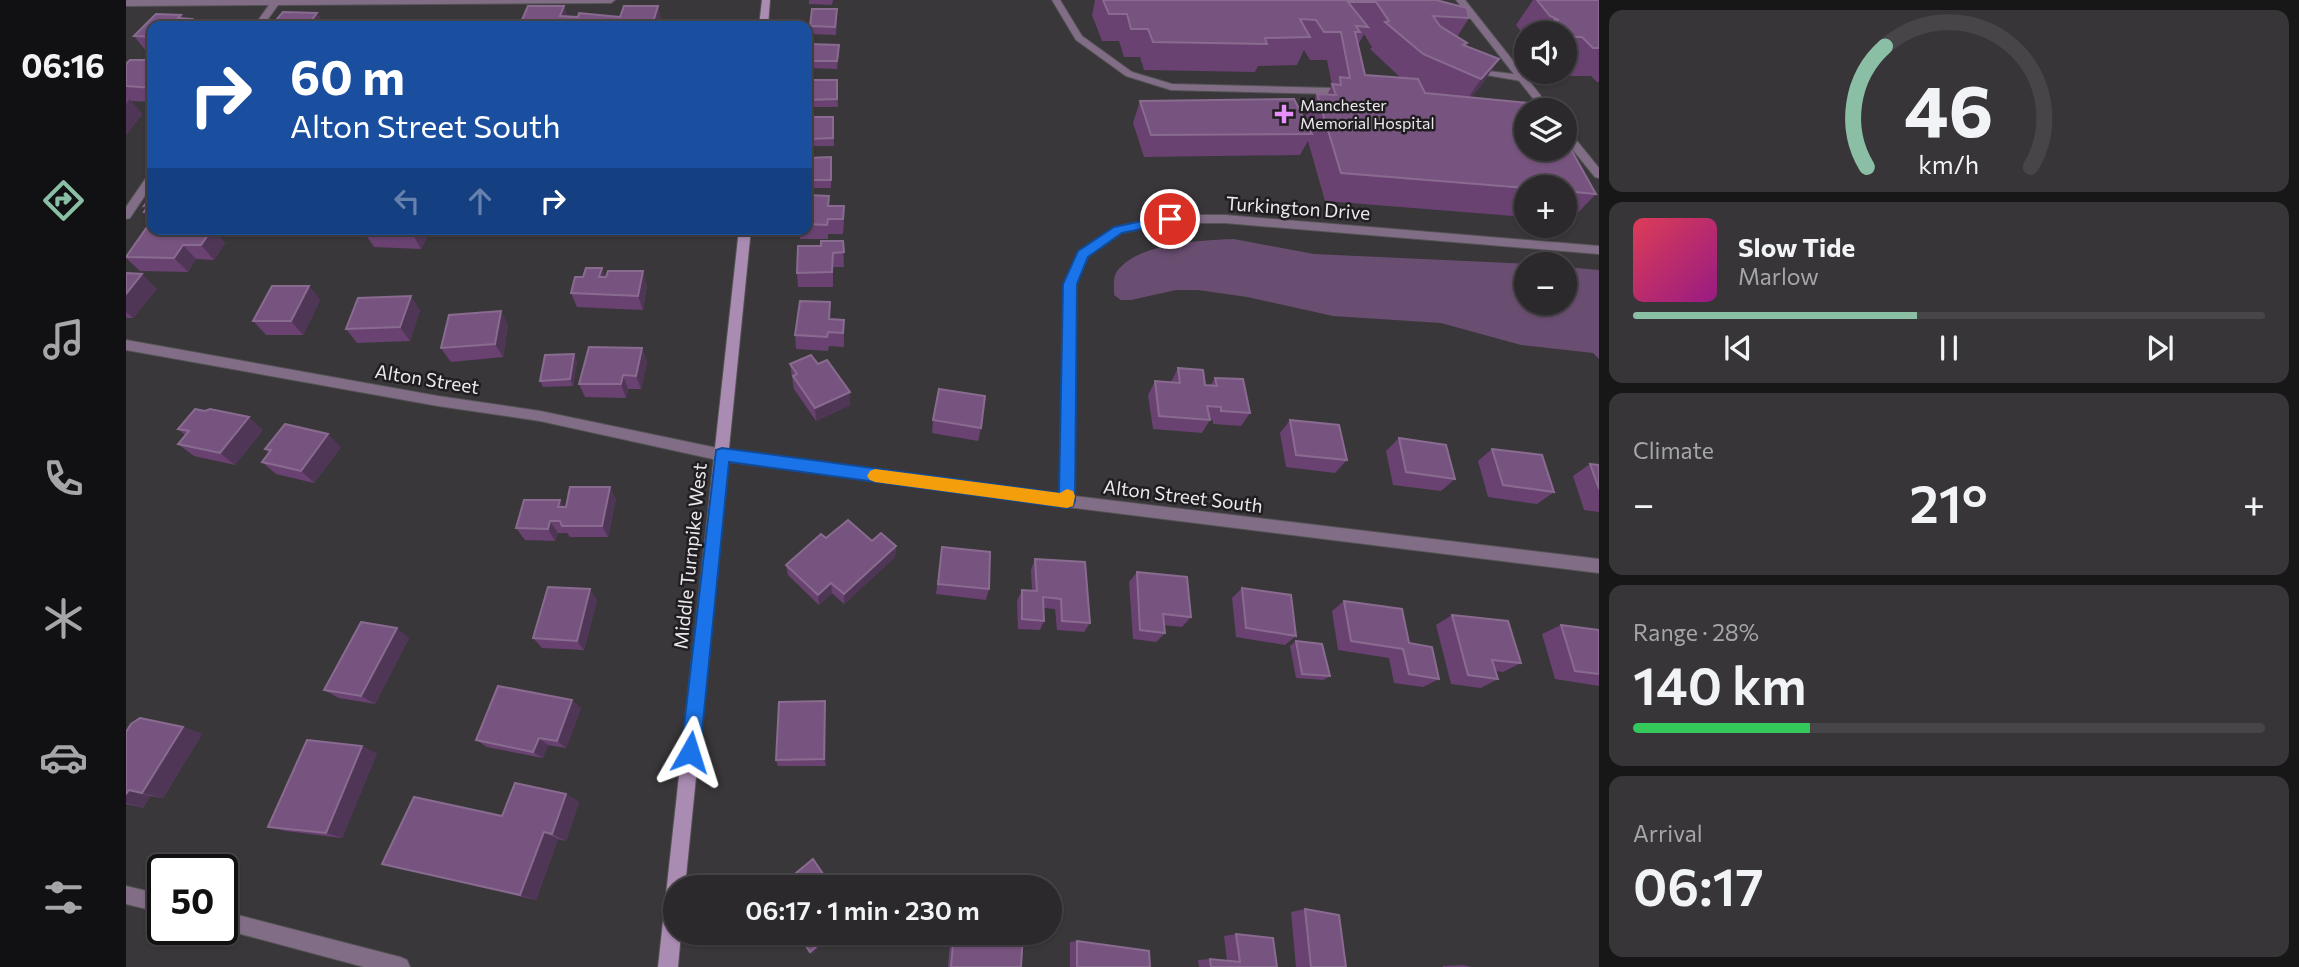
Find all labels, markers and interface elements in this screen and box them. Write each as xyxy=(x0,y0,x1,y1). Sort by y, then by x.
map controls xyxy=(1514,21,1577,315)
button: sound xyxy=(1514,21,1577,84)
text: 06:16 xyxy=(21,45,105,85)
text: 60 m xyxy=(290,45,405,105)
icon: right xyxy=(175,49,266,140)
text: 46 xyxy=(1904,63,1994,152)
place label: Manchester Memorial Hospital xyxy=(1300,95,1434,132)
button: layers xyxy=(1514,98,1577,161)
marker: Manchester Memorial Hospital xyxy=(1274,104,1294,124)
text: Alton Street South xyxy=(290,105,560,145)
text: km/h xyxy=(1919,149,1979,179)
button: + xyxy=(1514,175,1577,238)
icon: directions xyxy=(39,176,88,225)
icon: left xyxy=(388,182,426,220)
icon: ahead xyxy=(461,182,499,220)
icon: right xyxy=(534,182,572,220)
pin xyxy=(1140,189,1200,249)
street label: Turkington Drive xyxy=(1225,191,1371,224)
icon: arrive xyxy=(1151,200,1189,238)
text: Slow Tide xyxy=(1738,231,1855,262)
button: − xyxy=(1514,252,1577,315)
text: Marlow xyxy=(1738,262,1819,290)
icon: music xyxy=(39,315,88,364)
icon: previous xyxy=(1719,329,1757,367)
icon: pause xyxy=(1930,329,1968,367)
icon: next xyxy=(2141,329,2179,367)
street label: Alton Street xyxy=(373,359,481,398)
text: Climate xyxy=(1633,436,1714,464)
icon: phone xyxy=(39,454,88,503)
street label: Middle Turnpike West xyxy=(668,461,711,650)
text: 21° xyxy=(1909,470,1988,534)
street label: Alton Street South xyxy=(1102,474,1264,517)
text: − xyxy=(1633,479,1655,526)
text: + xyxy=(2243,479,2265,526)
icon: climate xyxy=(39,594,88,643)
text: Range · 28% xyxy=(1633,618,1759,646)
text: 140 km xyxy=(1633,652,1807,716)
position arrow xyxy=(653,715,727,789)
icon: car xyxy=(39,733,88,782)
text: Arrival xyxy=(1633,819,1703,847)
text: 06:17 xyxy=(1633,853,1764,917)
speed limit sign: 50 xyxy=(147,854,238,945)
icon: filters xyxy=(39,873,88,922)
text: 06:17 · 1 min · 230 m xyxy=(745,894,980,925)

